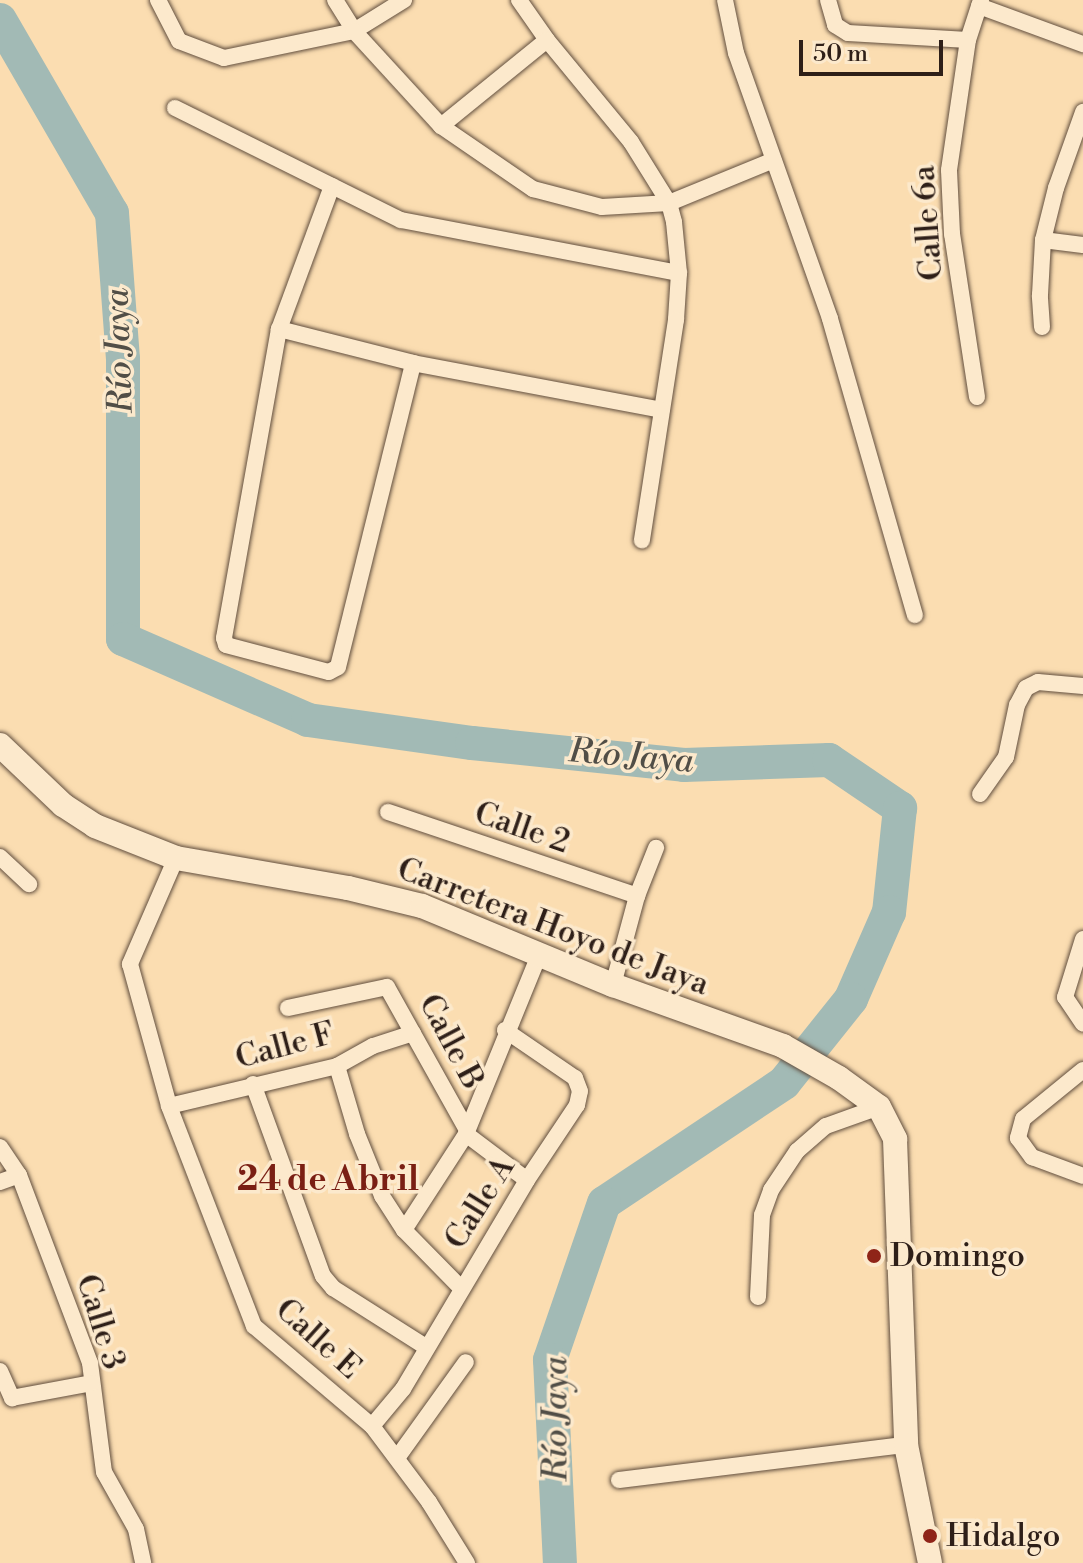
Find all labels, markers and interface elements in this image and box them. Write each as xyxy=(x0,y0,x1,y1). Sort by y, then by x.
scale bar xyxy=(803,24,947,74)
text: 50 m xyxy=(813,39,868,69)
street label: Calle 6a xyxy=(905,164,951,282)
water label: Río Jaya xyxy=(97,288,143,414)
water label: Río Jaya xyxy=(567,731,695,783)
street label: Calle 2 xyxy=(469,794,575,862)
street label: Carretera Hoyo de Jaya xyxy=(392,850,714,1004)
street label: Calle B xyxy=(410,988,492,1096)
street label: Calle F xyxy=(231,1014,339,1078)
street label: Calle A xyxy=(437,1150,523,1256)
district label: 24 de Abril xyxy=(237,1161,419,1201)
place label: Domingo xyxy=(890,1237,1025,1275)
marker: Domingo xyxy=(865,1247,883,1265)
street label: Calle 3 xyxy=(67,1270,133,1374)
street label: Calle E xyxy=(267,1291,369,1387)
water label: Río Jaya xyxy=(537,1356,577,1482)
place label: Hidalgo xyxy=(946,1517,1061,1555)
marker: Hidalgo xyxy=(921,1527,939,1545)

